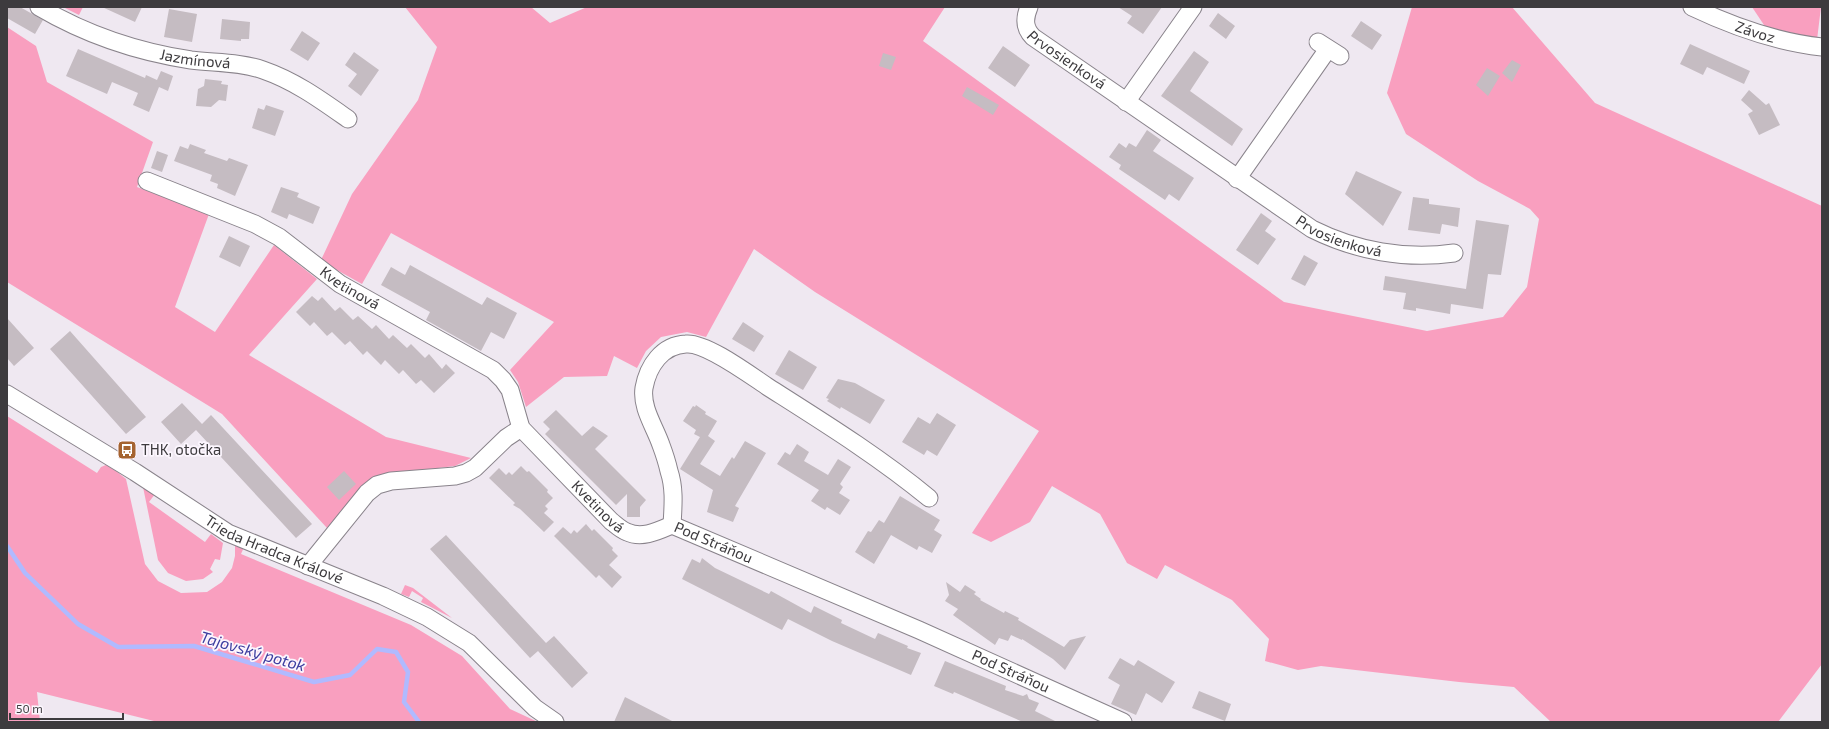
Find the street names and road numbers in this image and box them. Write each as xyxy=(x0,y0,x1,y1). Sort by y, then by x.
street label: Závoz xyxy=(1733,16,1777,46)
street label: Prvosienková xyxy=(1024,26,1110,92)
street label: Jazmínová xyxy=(158,44,231,71)
street label: Prvosienková xyxy=(1293,211,1383,260)
street label: Kvetinová xyxy=(317,262,383,313)
street label: Kvetinová xyxy=(568,476,628,536)
street label: Trieda Hradca Králové xyxy=(202,511,346,587)
street label: Pod Stráňou xyxy=(672,517,756,566)
street label: Pod Stráňou xyxy=(969,645,1053,696)

